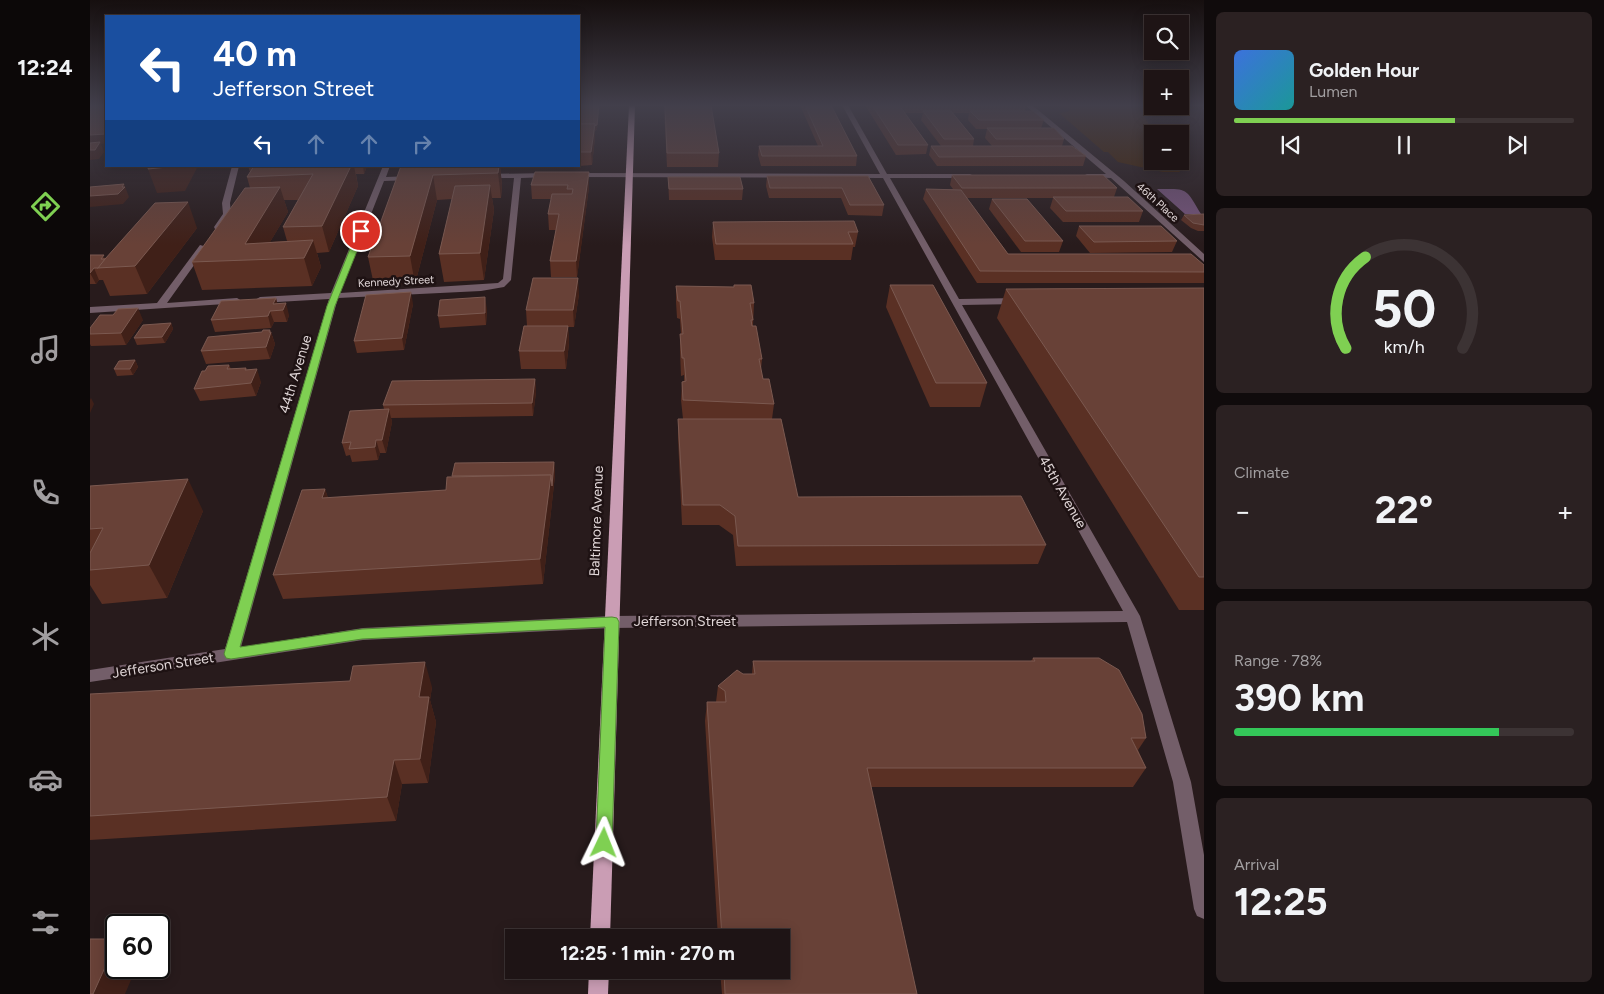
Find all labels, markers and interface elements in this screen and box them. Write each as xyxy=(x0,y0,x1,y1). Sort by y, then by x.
map controls xyxy=(1144,15,1189,170)
button: search xyxy=(1144,15,1189,60)
text: 40 m xyxy=(213,33,297,75)
icon: left xyxy=(130,35,195,100)
text: 12:24 xyxy=(17,54,73,81)
text: Golden Hour xyxy=(1309,59,1419,82)
button: + xyxy=(1144,70,1189,115)
text: Jefferson Street xyxy=(213,75,374,102)
text: Lumen xyxy=(1309,82,1358,101)
button: − xyxy=(1144,125,1189,170)
icon: left xyxy=(249,130,277,158)
icon: ahead xyxy=(302,130,330,158)
icon: ahead xyxy=(355,130,383,158)
icon: right xyxy=(408,130,436,158)
icon: previous xyxy=(1277,131,1305,159)
icon: pause xyxy=(1390,131,1418,159)
icon: next xyxy=(1503,131,1531,159)
street label: 46th Place xyxy=(1134,180,1181,225)
icon: directions xyxy=(28,189,63,224)
pin xyxy=(340,210,382,252)
icon: arrive xyxy=(347,217,375,245)
street label: Kennedy Street xyxy=(357,273,435,290)
text: 50 xyxy=(1372,278,1436,340)
icon: music xyxy=(28,332,63,367)
street label: 44th Avenue xyxy=(275,332,316,416)
text: km/h xyxy=(1384,336,1424,357)
street label: 45th Avenue xyxy=(1035,453,1090,532)
text: Climate xyxy=(1234,463,1289,482)
street label: Baltimore Avenue xyxy=(586,465,607,577)
icon: phone xyxy=(28,475,63,510)
text: 22° xyxy=(1375,487,1433,533)
text: − xyxy=(1234,494,1251,528)
text: + xyxy=(1557,494,1574,528)
street label: Jefferson Street xyxy=(634,613,736,630)
icon: climate xyxy=(28,619,63,654)
street label: Jefferson Street xyxy=(111,649,215,682)
text: Range · 78% xyxy=(1234,651,1322,670)
text: 390 km xyxy=(1234,675,1364,721)
icon: car xyxy=(28,762,63,797)
position arrow xyxy=(577,816,629,868)
text: Arrival xyxy=(1234,855,1279,874)
text: 12:25 xyxy=(1234,879,1328,925)
icon: filters xyxy=(28,905,63,940)
speed limit sign: 60 xyxy=(105,914,170,979)
text: 12:25 · 1 min · 270 m xyxy=(560,942,735,965)

